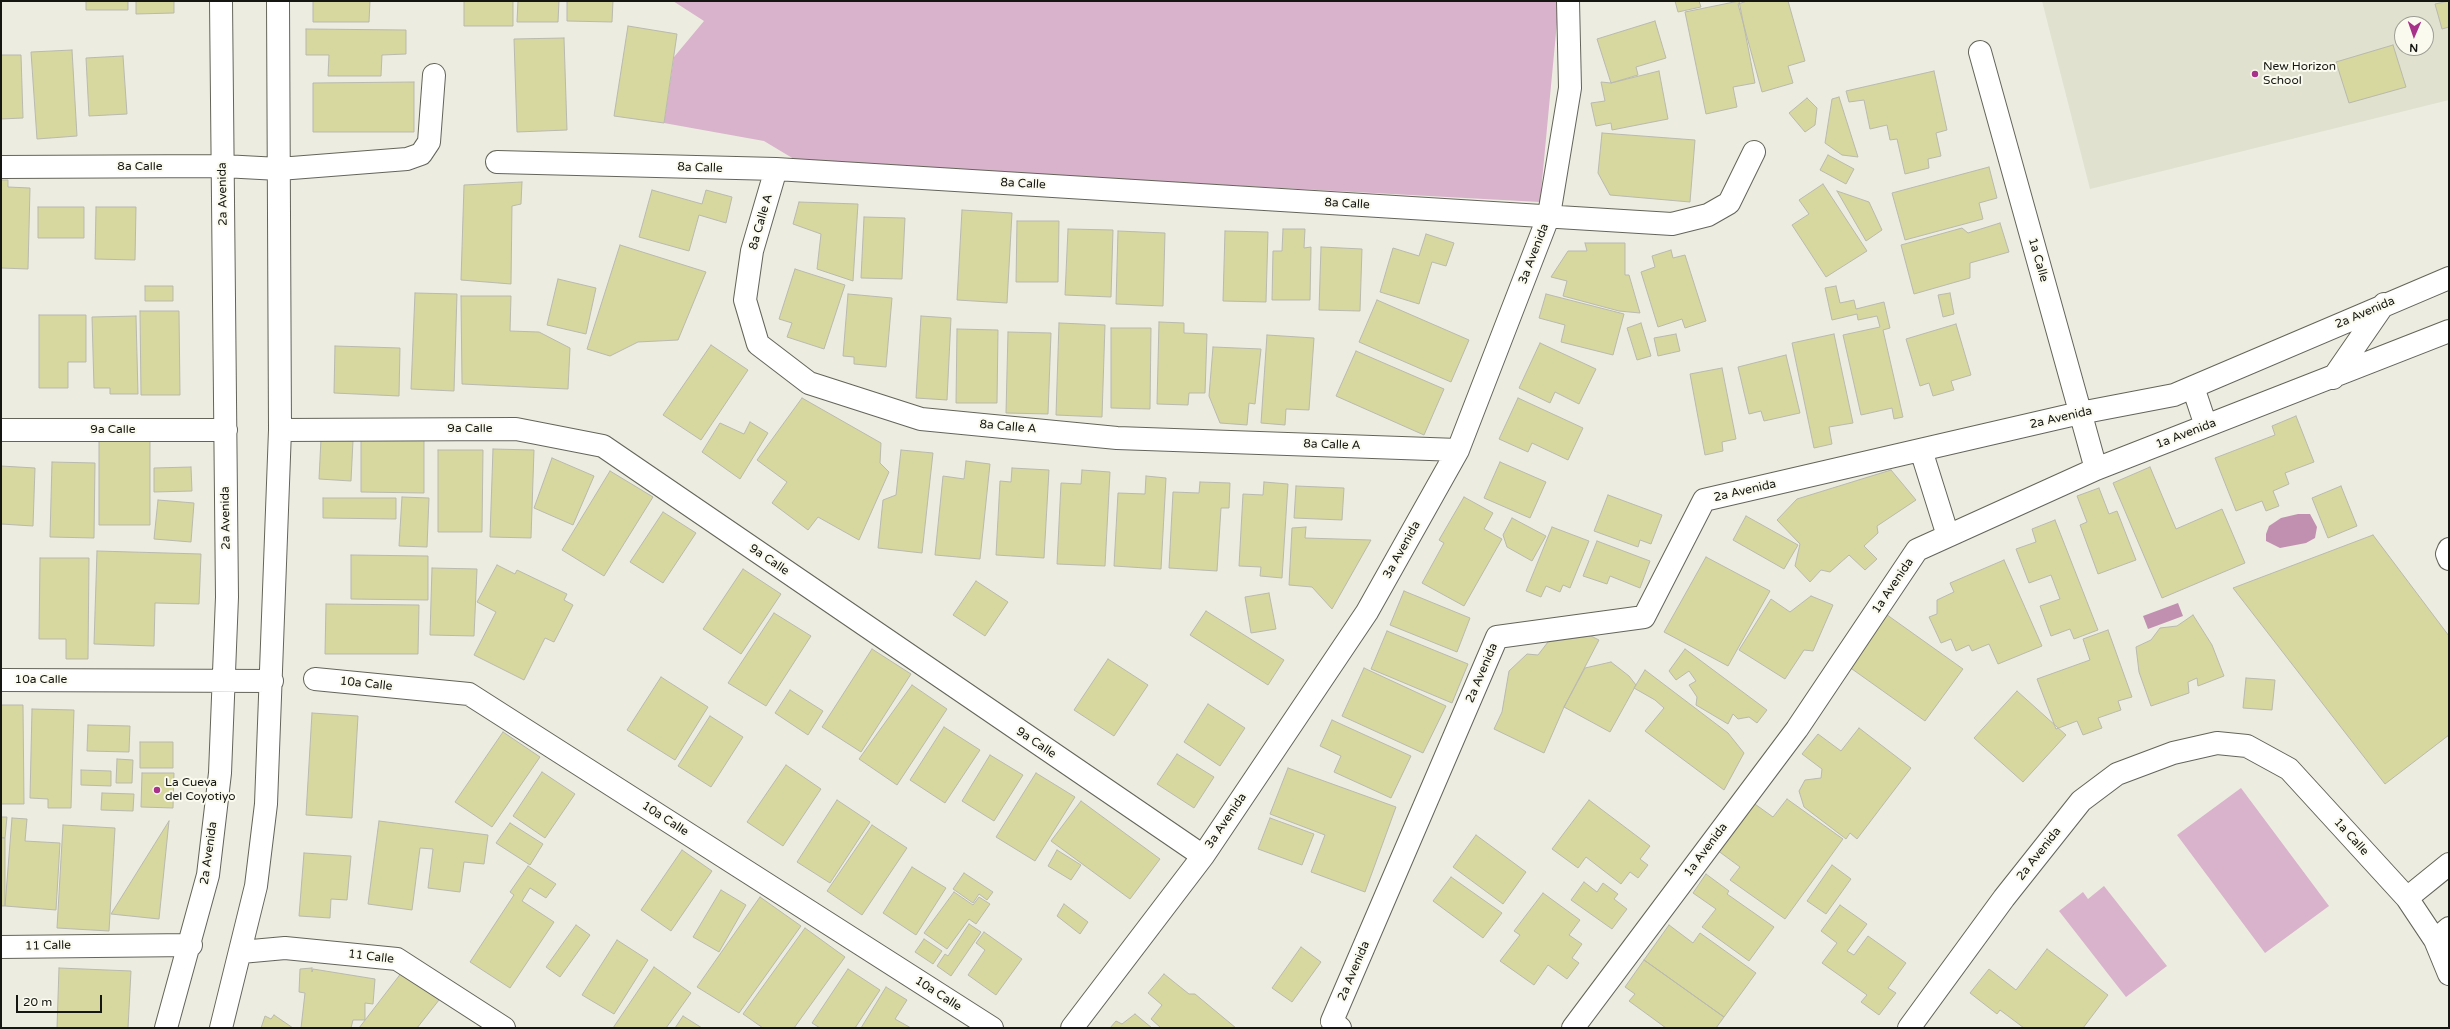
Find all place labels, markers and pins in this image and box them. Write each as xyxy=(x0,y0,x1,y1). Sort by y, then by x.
place label: New Horizon School xyxy=(2263,60,2336,88)
marker: New Horizon School xyxy=(2250,69,2260,79)
place label: La Cueva del Coyotiyo xyxy=(165,776,236,804)
marker: La Cueva del Coyotiyo xyxy=(152,785,162,795)

